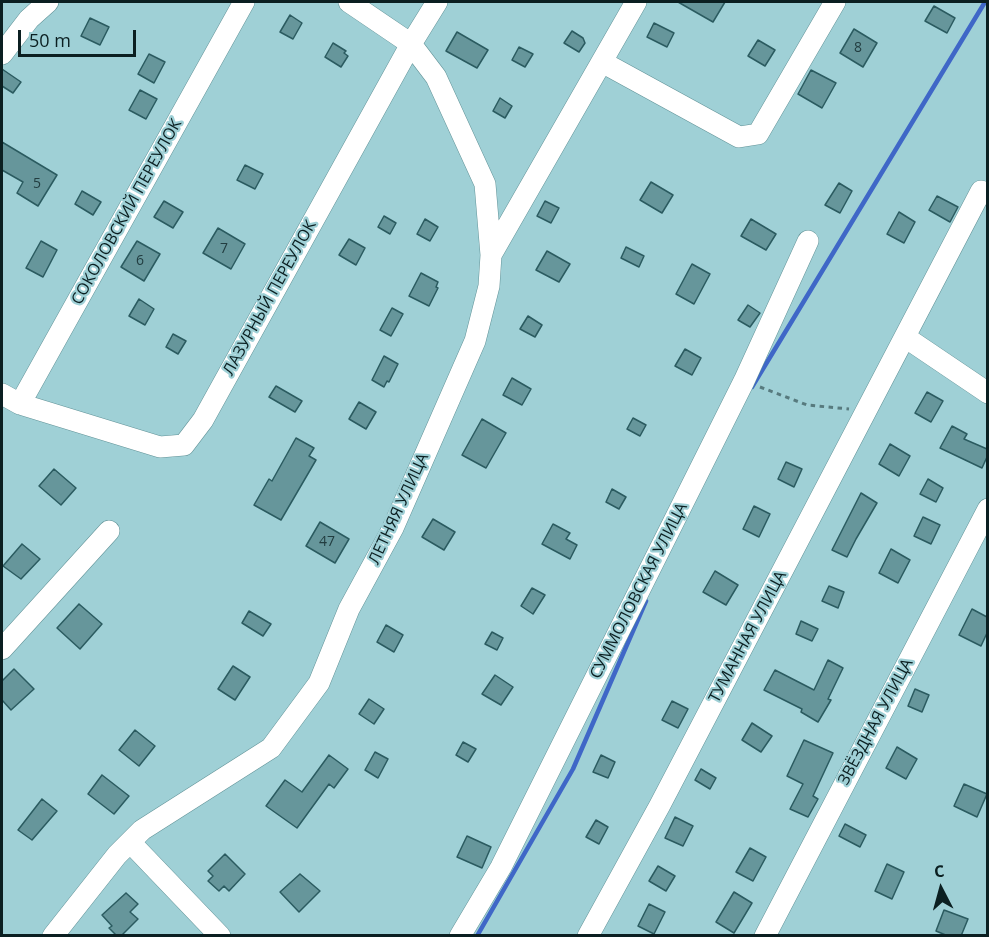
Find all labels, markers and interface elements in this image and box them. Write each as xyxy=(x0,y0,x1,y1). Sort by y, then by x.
scale bar xyxy=(21,18,140,56)
text: 50 m xyxy=(29,28,71,52)
house number: 8 xyxy=(854,40,862,56)
street label: СОКОЛОВСКИЙ ПЕРЕУЛОК xyxy=(68,116,186,308)
house number: 5 xyxy=(33,176,41,192)
street label: ЛАЗУРНЫЙ ПЕРЕУЛОК xyxy=(219,217,321,379)
house number: 7 xyxy=(220,241,228,257)
house number: 6 xyxy=(136,253,144,269)
street label: ЛЕТНЯЯ УЛИЦА xyxy=(365,450,433,568)
street label: СУММОЛОВСКАЯ УЛИЦА xyxy=(586,500,692,682)
house number: 47 xyxy=(319,534,335,550)
street label: ТУМАННАЯ УЛИЦА xyxy=(705,568,791,706)
street label: ЗВЁЗДНАЯ УЛИЦА xyxy=(835,656,917,788)
north arrow xyxy=(911,859,971,919)
text: С xyxy=(933,860,945,883)

